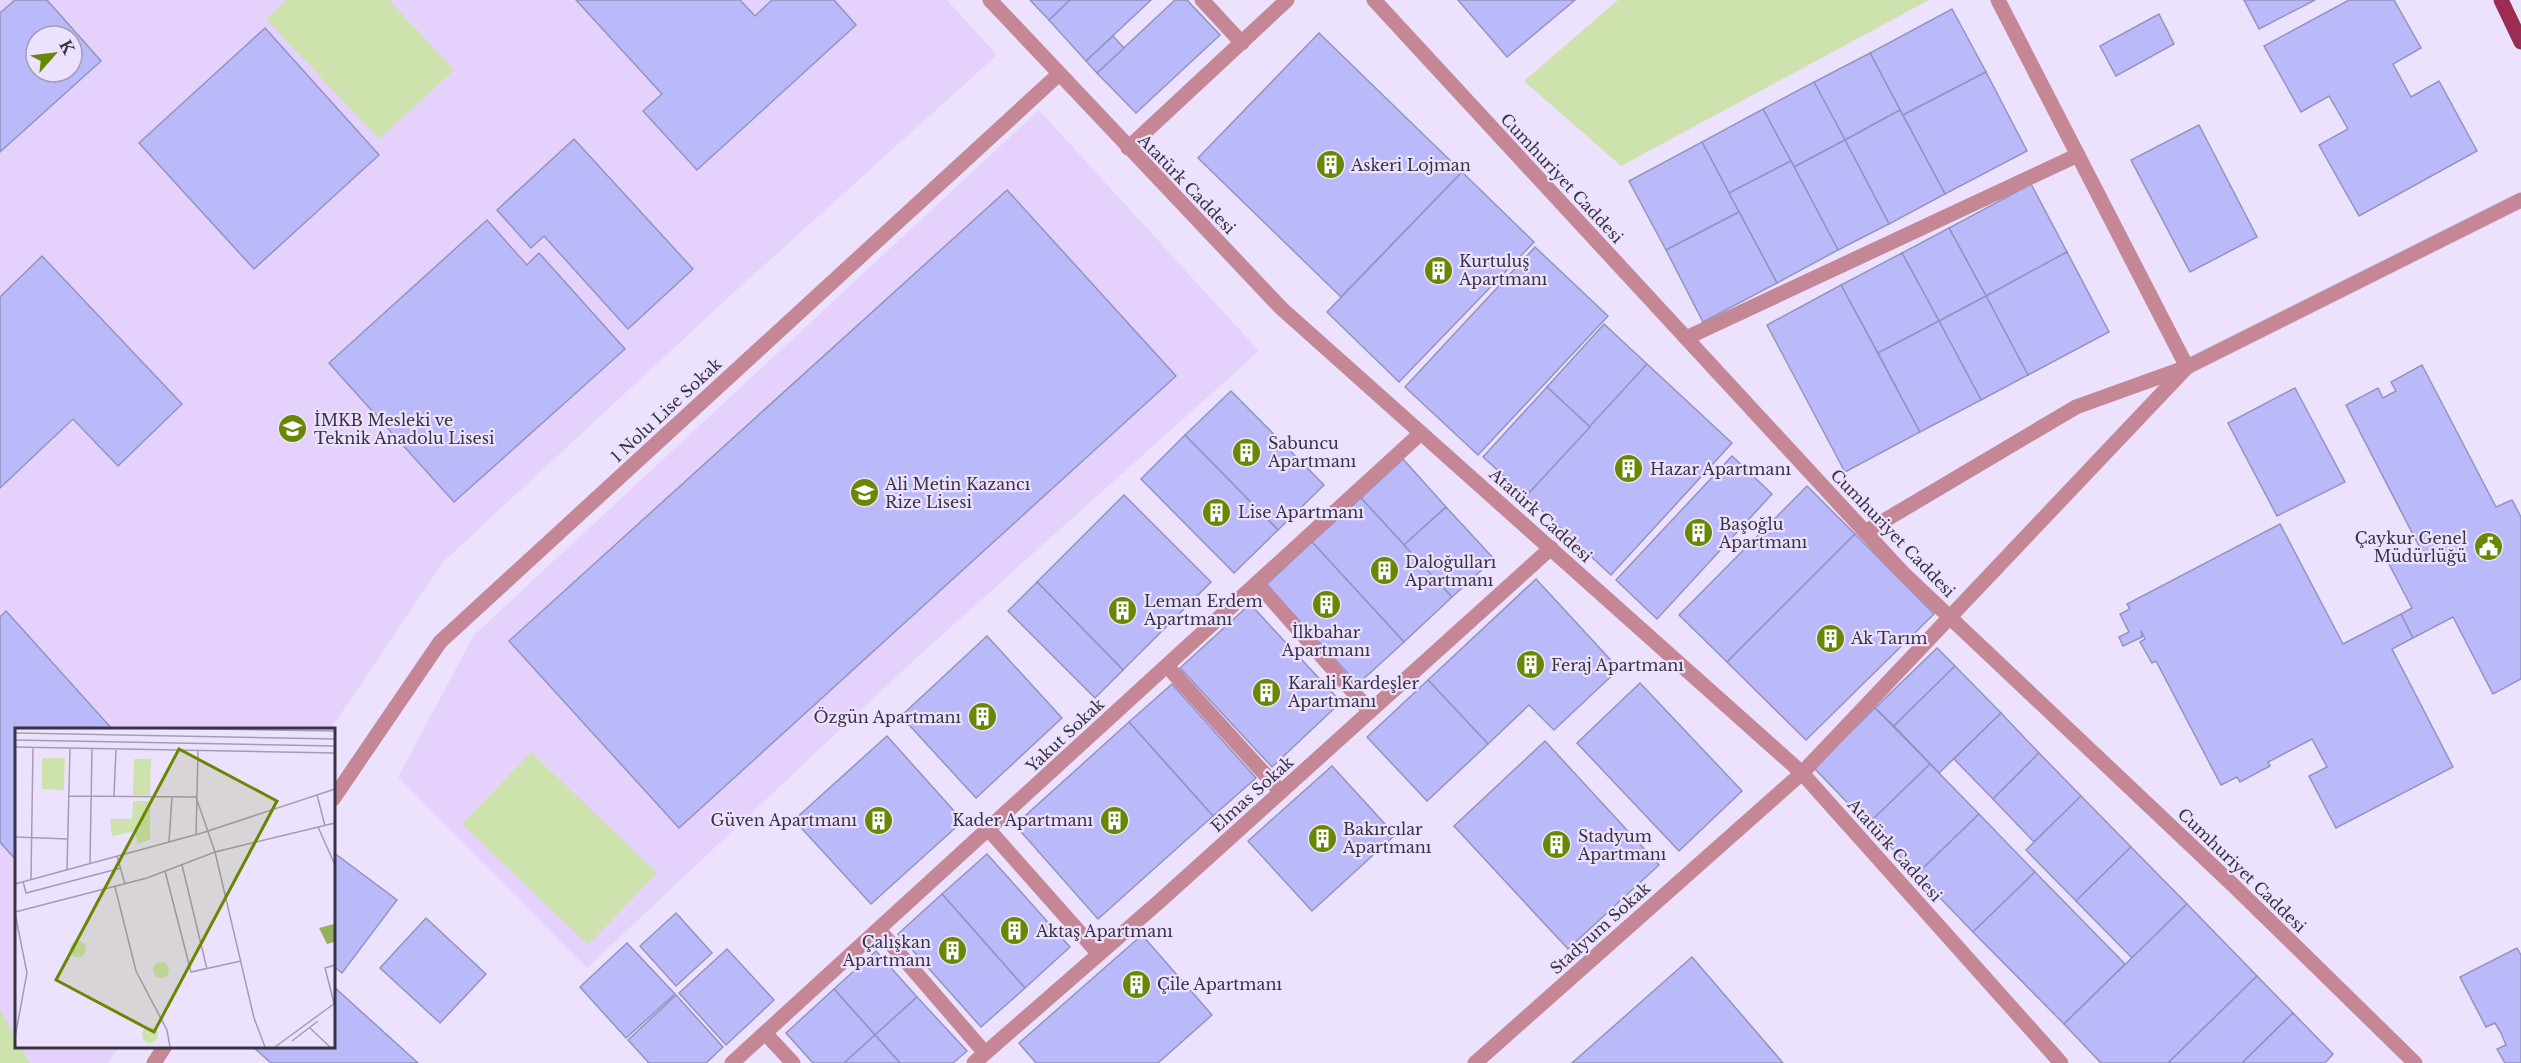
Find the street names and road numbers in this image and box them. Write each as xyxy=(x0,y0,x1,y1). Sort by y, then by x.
street label: Cumhuriyet Caddesi xyxy=(1497,109,1628,248)
street label: Atatürk Caddesi xyxy=(1134,129,1240,238)
street label: 1 Nolu Lise Sokak xyxy=(606,353,726,466)
street label: Atatürk Caddesi xyxy=(1485,463,1597,567)
street label: Cumhuriyet Caddesi xyxy=(1827,465,1960,602)
street label: Yakut Sokak xyxy=(1021,694,1108,777)
street label: Elmas Sokak xyxy=(1207,752,1297,836)
street label: Atatürk Caddesi xyxy=(1843,794,1947,906)
street label: Cumhuriyet Caddesi xyxy=(2174,804,2311,937)
street label: Stadyum Sokak xyxy=(1546,878,1654,978)

